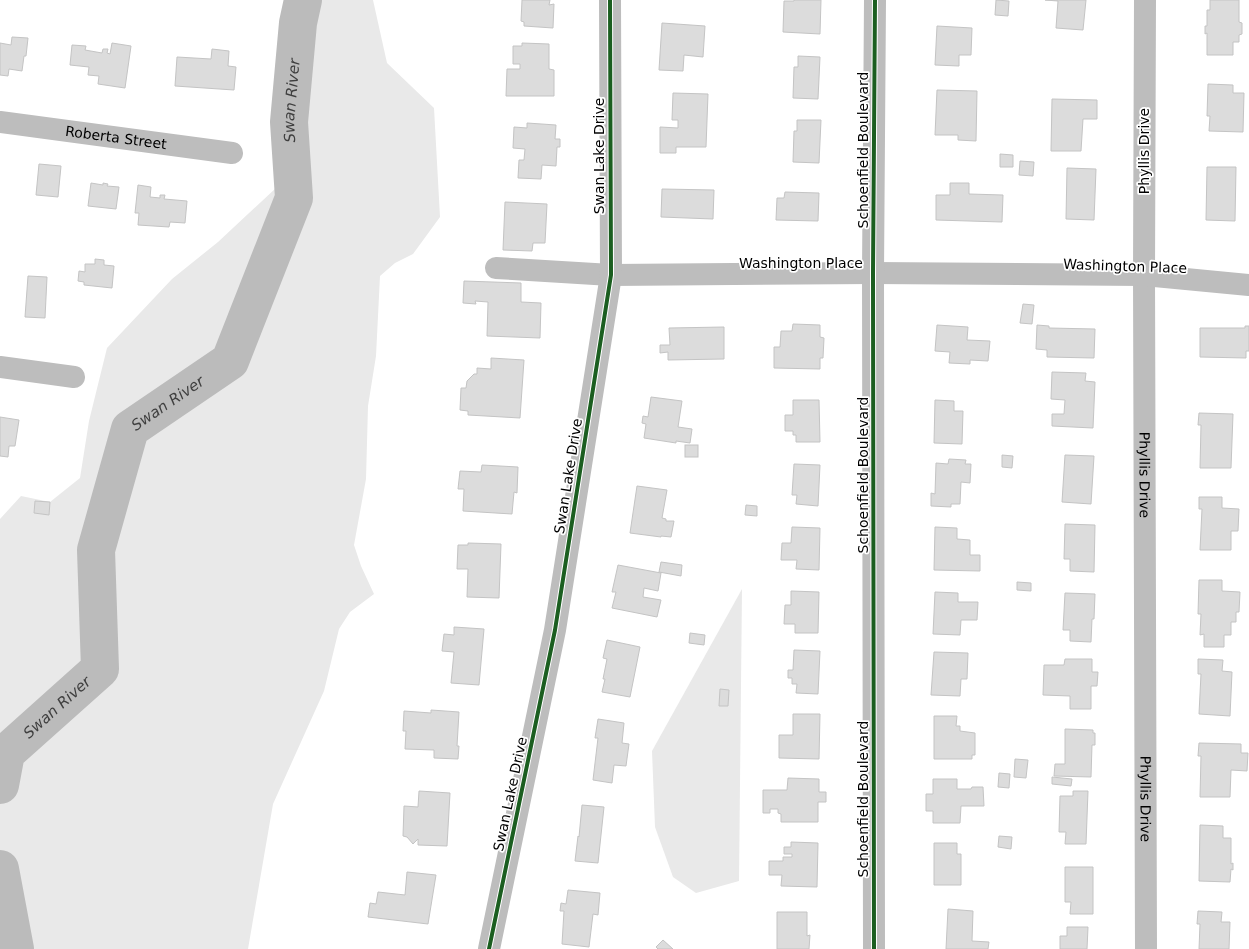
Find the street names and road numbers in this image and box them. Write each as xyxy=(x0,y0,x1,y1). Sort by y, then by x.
street label: Schoenfield Boulevard xyxy=(855,72,871,228)
street label: Swan Lake Drive xyxy=(591,98,607,214)
street label: Phyllis Drive xyxy=(1136,108,1152,194)
street label: Roberta Street xyxy=(64,123,168,152)
street label: Washington Place xyxy=(739,255,863,271)
street label: Washington Place xyxy=(1063,256,1187,276)
street label: Schoenfield Boulevard xyxy=(855,397,871,553)
street label: Swan Lake Drive xyxy=(551,417,585,535)
street label: Phyllis Drive xyxy=(1136,432,1153,518)
street label: Schoenfield Boulevard xyxy=(855,721,871,877)
street label: Swan Lake Drive xyxy=(490,735,530,853)
street label: Phyllis Drive xyxy=(1137,756,1154,842)

